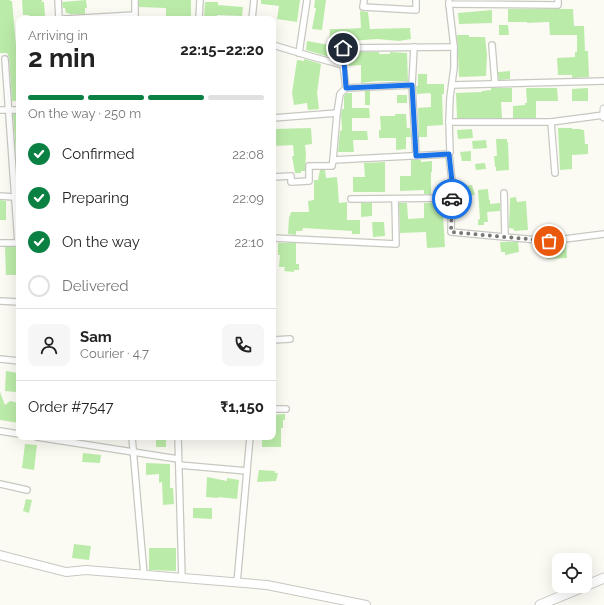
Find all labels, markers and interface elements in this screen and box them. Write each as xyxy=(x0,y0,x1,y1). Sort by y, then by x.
text: Arriving in xyxy=(28,28,88,43)
pin xyxy=(326,31,360,65)
icon: home xyxy=(332,37,354,59)
text: 22:15–22:20 xyxy=(180,41,264,59)
text: 2 min xyxy=(28,43,95,73)
text: On the way · 250 m xyxy=(28,106,141,121)
icon: check xyxy=(28,143,50,165)
text: Confirmed xyxy=(62,145,135,163)
text: 22:08 xyxy=(232,147,264,162)
courier xyxy=(432,179,472,219)
icon: check xyxy=(28,187,50,209)
icon: car xyxy=(441,188,463,210)
text: Preparing xyxy=(62,189,129,207)
text: 22:09 xyxy=(232,191,264,206)
pin xyxy=(532,224,566,258)
icon: bag xyxy=(538,230,560,252)
icon: check xyxy=(28,231,50,253)
text: On the way xyxy=(62,233,140,251)
text: 22:10 xyxy=(234,235,264,250)
text: Delivered xyxy=(62,277,129,295)
button: person xyxy=(28,324,70,366)
button: phone xyxy=(222,324,264,366)
text: Sam xyxy=(80,328,112,346)
text: Courier · 4.7 xyxy=(80,346,149,361)
text: Order #7547 xyxy=(28,398,113,416)
text: ₹1,150 xyxy=(220,398,264,416)
map controls xyxy=(552,553,592,593)
button: locate xyxy=(552,553,592,593)

